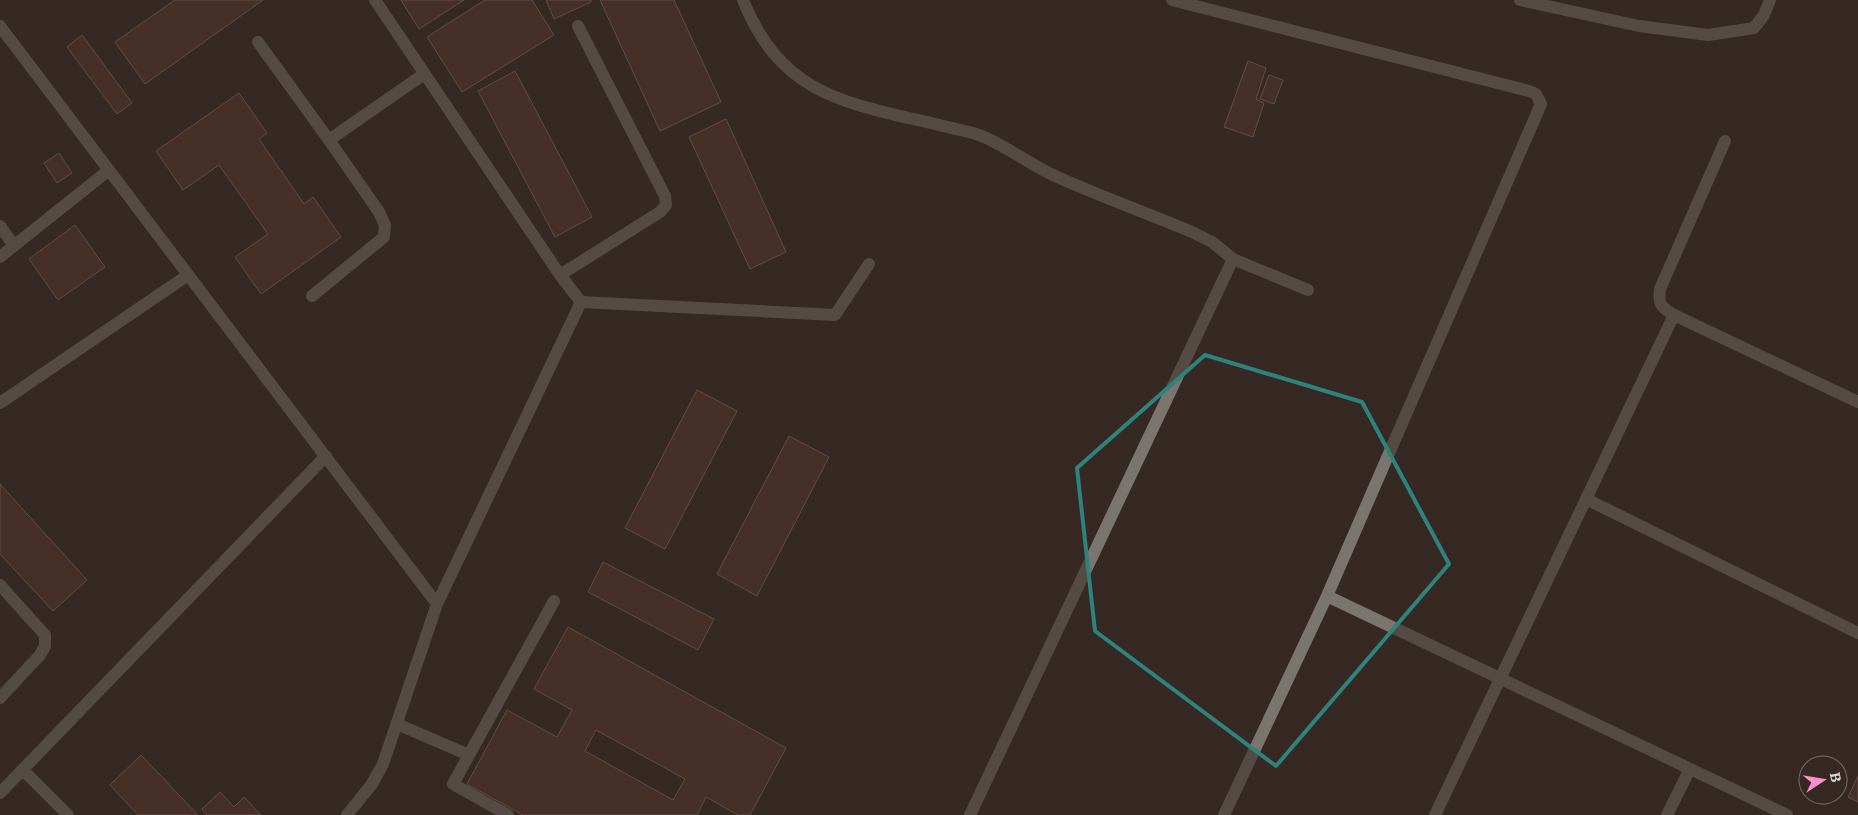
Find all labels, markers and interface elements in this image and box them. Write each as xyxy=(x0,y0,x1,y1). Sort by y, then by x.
north arrow xyxy=(1798,755,1848,805)
text: B xyxy=(1826,771,1846,784)

